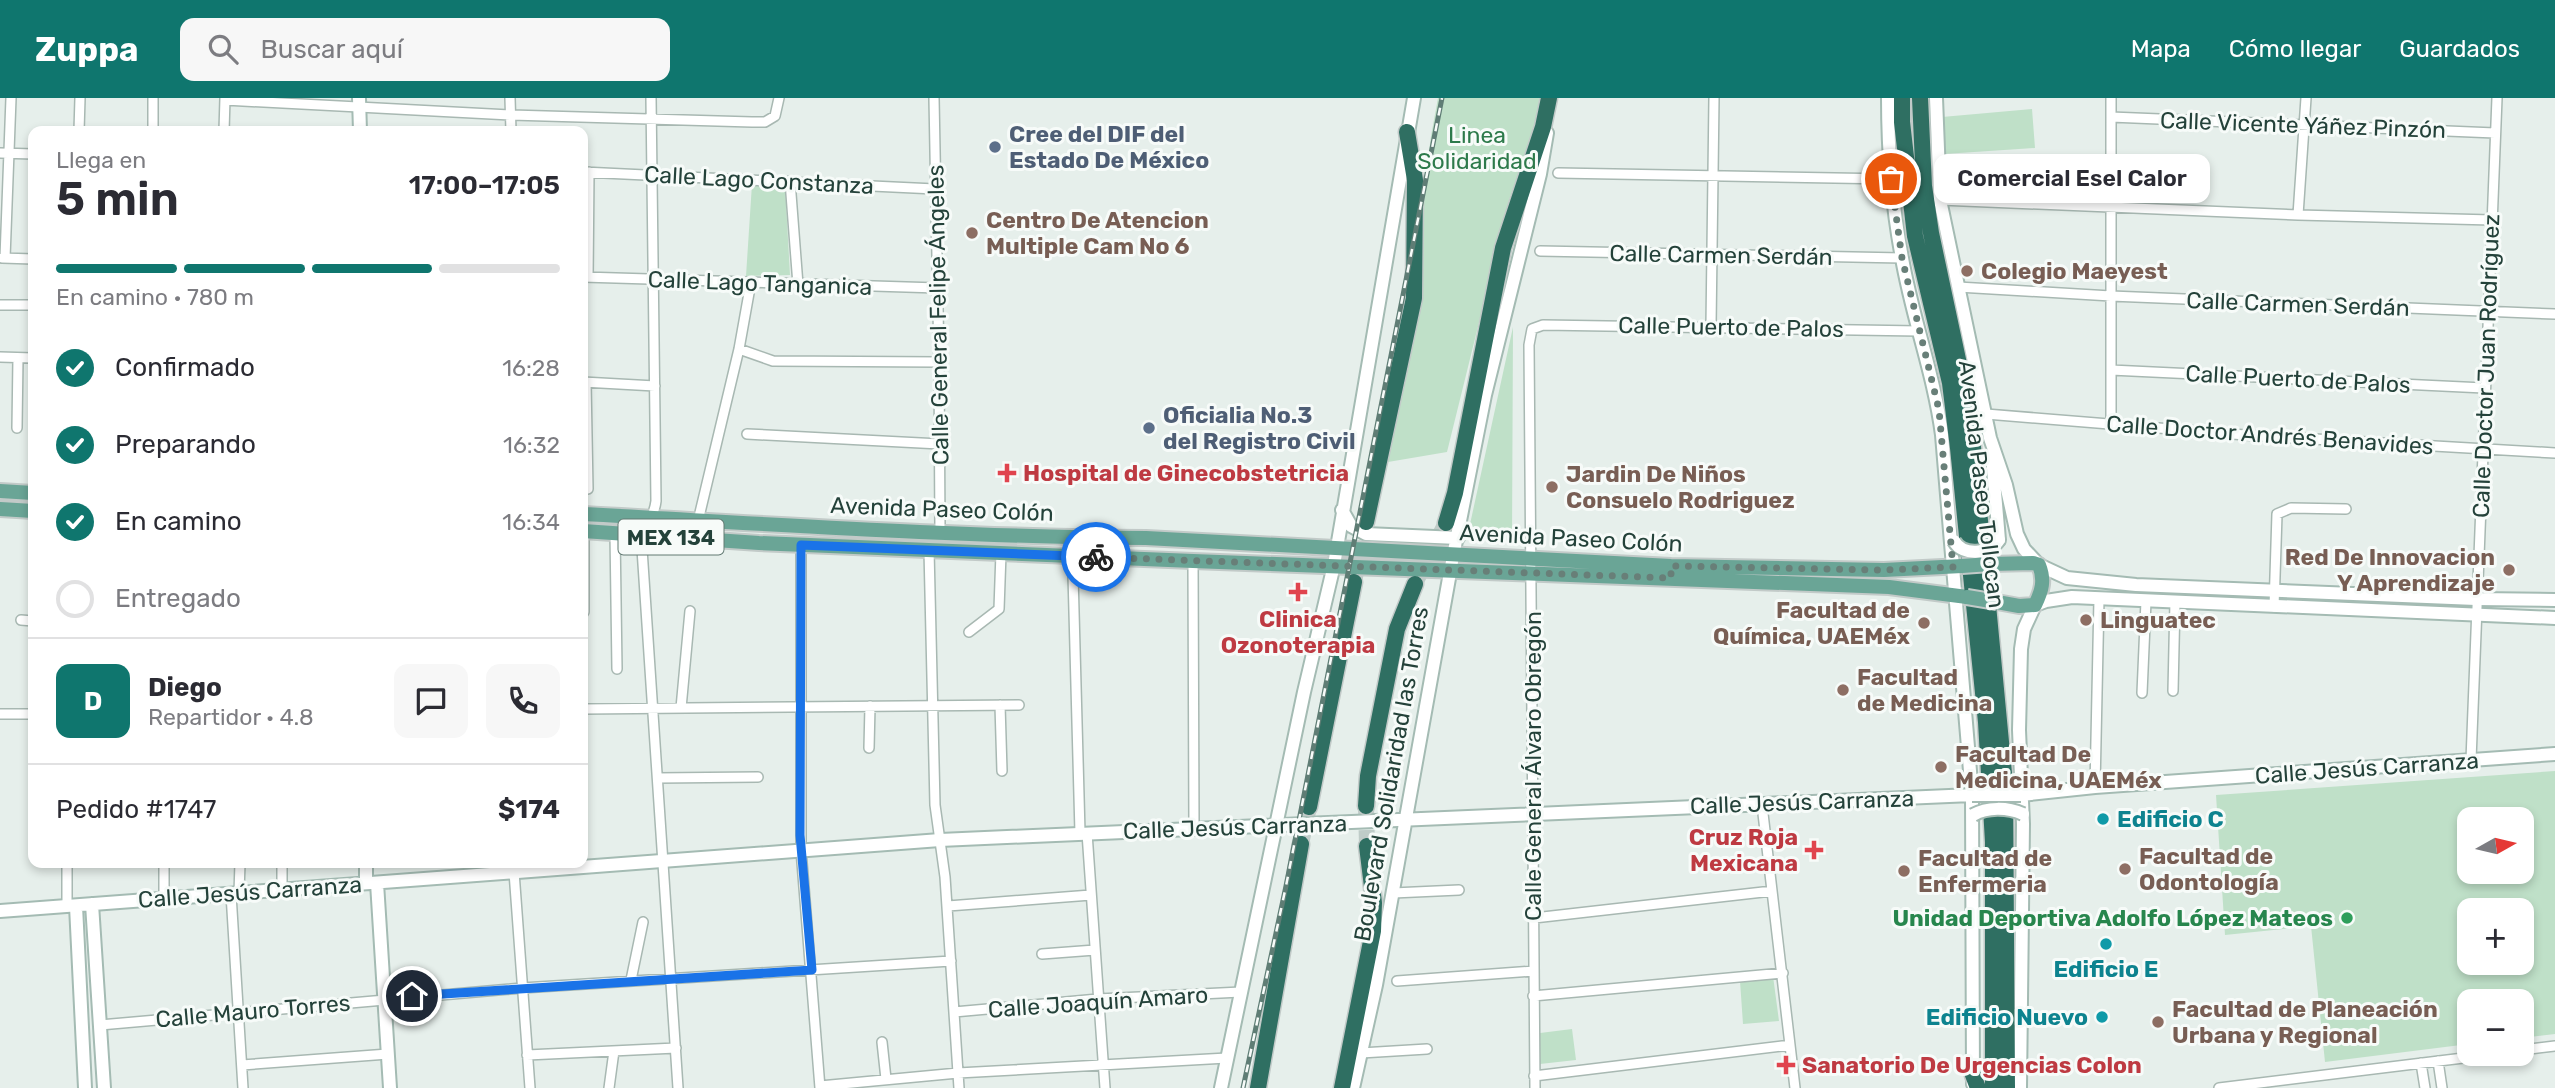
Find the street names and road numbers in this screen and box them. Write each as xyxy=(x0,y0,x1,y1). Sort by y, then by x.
street label: Calle Vicente Yáñez Pinzón xyxy=(2159,106,2447,144)
street label: Calle Lago Constanza xyxy=(643,160,875,200)
street label: Calle General Felipe Ángeles xyxy=(921,165,955,465)
street label: Calle Doctor Juan Rodríguez xyxy=(2467,213,2505,519)
street label: Calle Carmen Serdán xyxy=(1609,239,1833,271)
street label: Calle Lago Tanganica xyxy=(647,265,873,301)
street label: Calle Carmen Serdán xyxy=(2186,286,2410,322)
street label: Calle Puerto de Palos xyxy=(1618,311,1844,343)
street label: Avenida Paseo Tollocan xyxy=(1953,358,2011,610)
street label: Calle Puerto de Palos xyxy=(2185,359,2411,399)
street label: Calle Doctor Andrés Benavides xyxy=(2105,410,2435,460)
street label: Avenida Paseo Colón xyxy=(830,491,1054,527)
street label: Avenida Paseo Colón xyxy=(1459,518,1683,558)
road number: MEX 134 xyxy=(618,520,724,555)
street label: Boulevard Solidaridad las Torres xyxy=(1348,604,1434,944)
street label: Calle General Álvaro Obregón xyxy=(1519,611,1547,921)
street label: Calle Jesús Carranza xyxy=(2254,746,2480,790)
street label: Calle Jesús Carranza xyxy=(1689,784,1915,820)
street label: Calle Jesús Carranza xyxy=(1122,809,1348,845)
street label: Calle Jesús Carranza xyxy=(137,870,363,914)
street label: Calle Joaquín Amaro xyxy=(987,980,1209,1024)
street label: Calle Mauro Torres xyxy=(154,989,352,1033)

